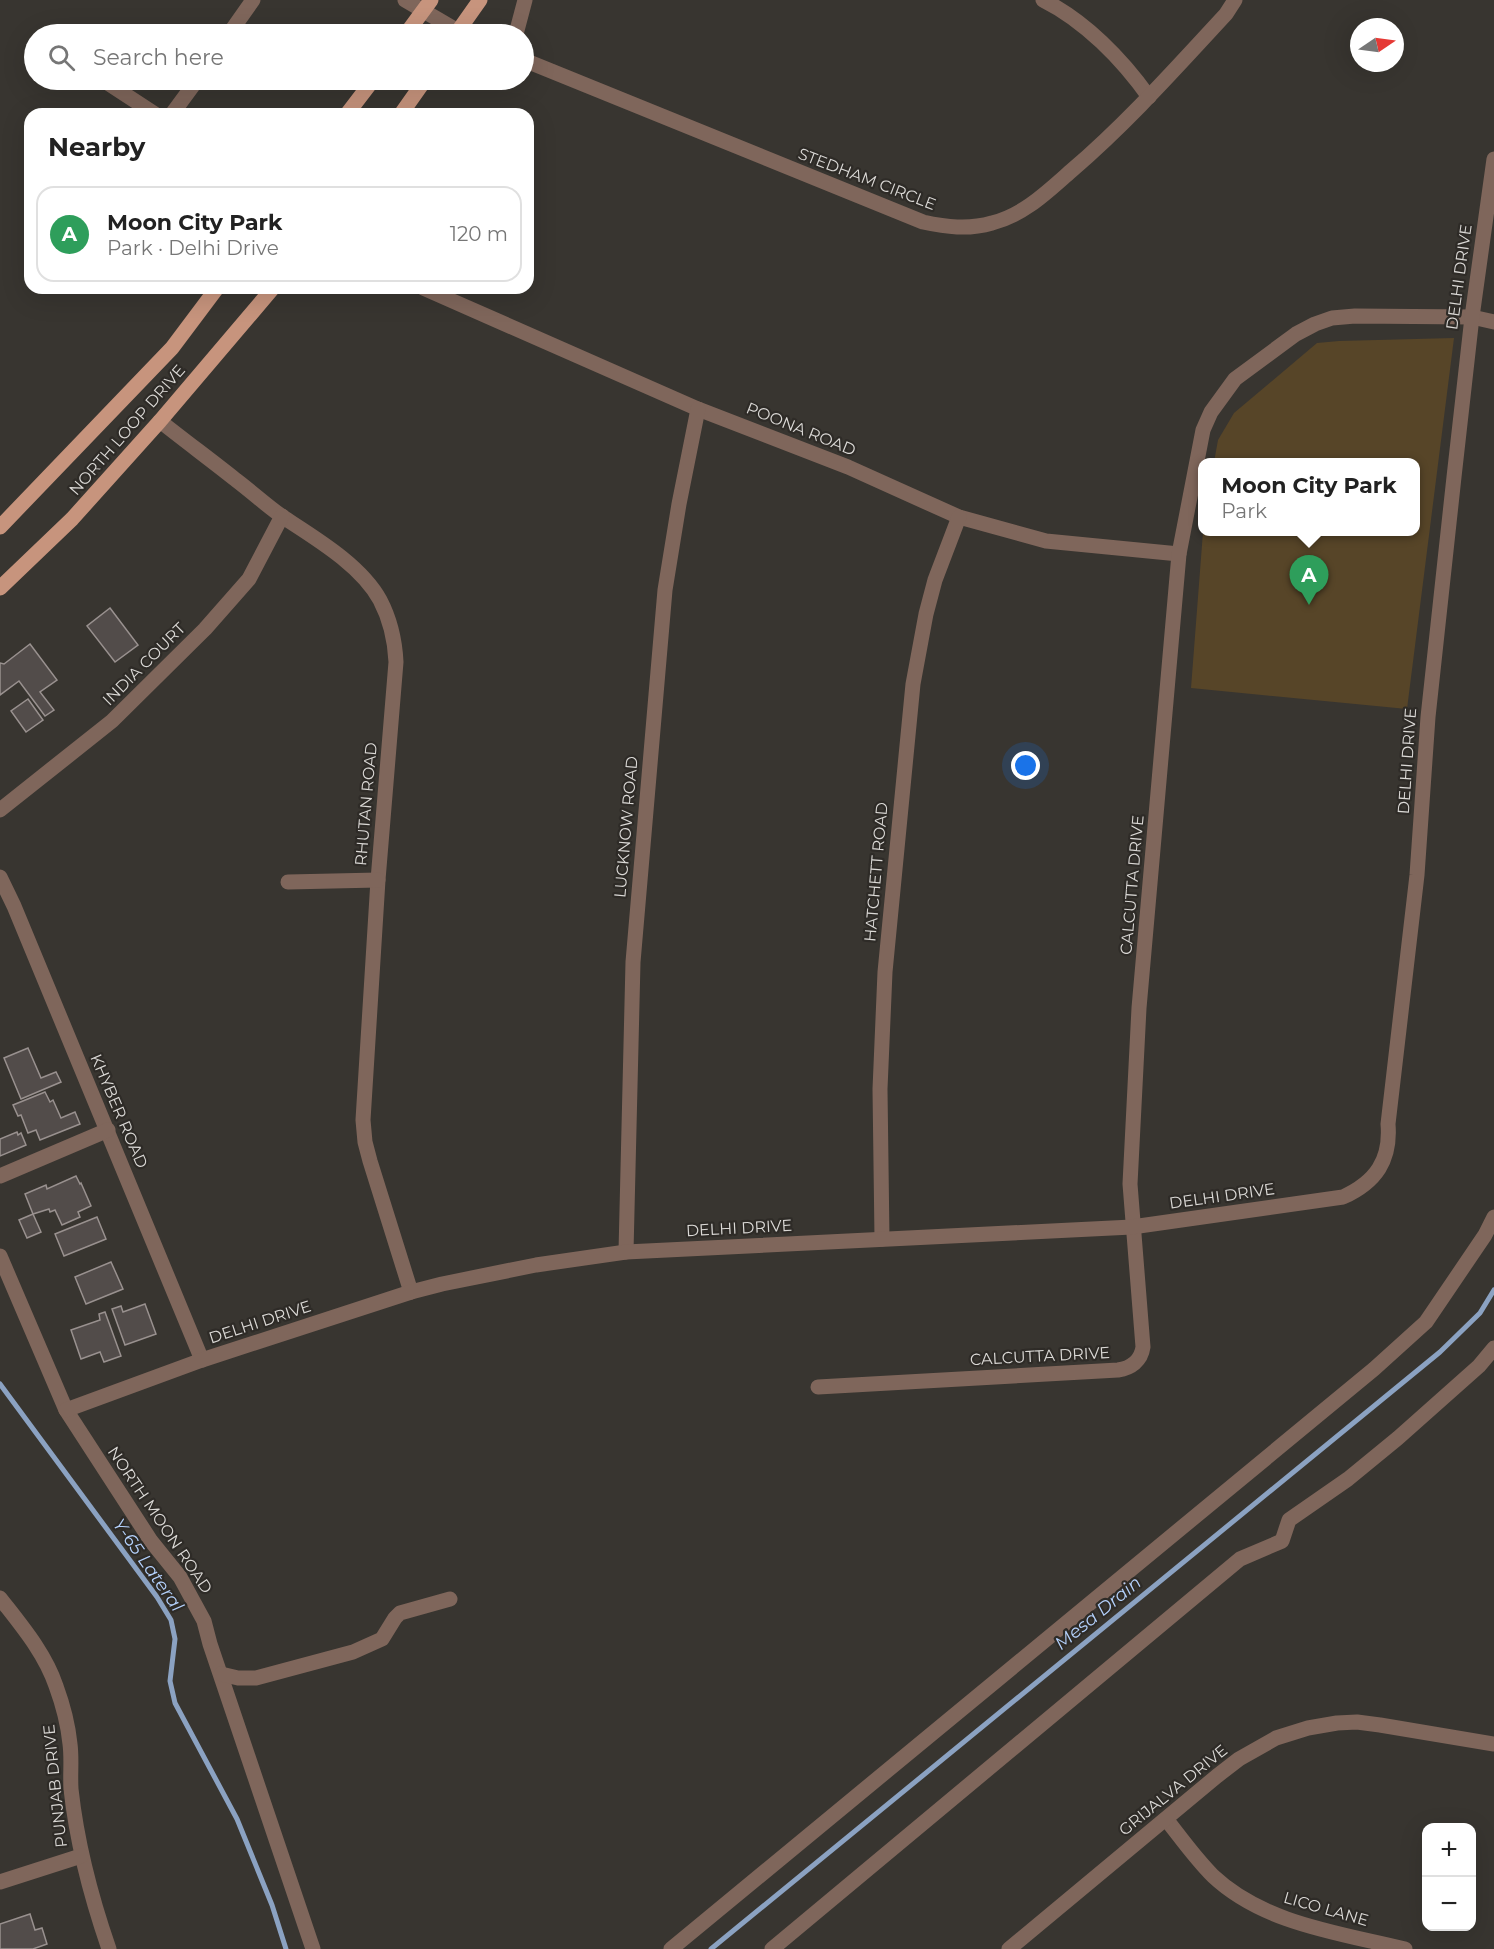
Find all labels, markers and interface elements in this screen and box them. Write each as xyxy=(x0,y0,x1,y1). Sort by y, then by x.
north arrow xyxy=(1350,18,1404,72)
search box xyxy=(24,24,534,90)
icon: search xyxy=(45,41,78,74)
text: Search here xyxy=(93,44,224,71)
text: Nearby xyxy=(48,131,145,163)
street label: STEDHAM CIRCLE xyxy=(795,144,939,214)
text: Moon City Park xyxy=(107,209,282,236)
text: A xyxy=(62,222,77,246)
text: 120 m xyxy=(450,222,508,246)
street label: DELHI DRIVE xyxy=(1442,223,1476,331)
text: Park · Delhi Drive xyxy=(107,236,279,260)
street label: NORTH LOOP DRIVE xyxy=(65,361,189,499)
street label: POONA ROAD xyxy=(743,398,859,460)
popup xyxy=(1198,458,1420,536)
text: Moon City Park xyxy=(1221,472,1397,499)
text: Park xyxy=(1221,499,1267,523)
pin: A xyxy=(1290,556,1328,605)
street label: INDIA COURT xyxy=(99,618,190,709)
street label: DELHI DRIVE xyxy=(1394,707,1420,815)
street label: RHUTAN ROAD xyxy=(351,741,381,867)
your location xyxy=(1011,751,1040,780)
street label: LUCKNOW ROAD xyxy=(610,755,642,899)
street label: HATCHETT ROAD xyxy=(860,801,892,943)
street label: CALCUTTA DRIVE xyxy=(1116,814,1148,956)
street label: KHYBER ROAD xyxy=(86,1051,152,1171)
street label: DELHI DRIVE xyxy=(1168,1179,1276,1213)
street label: DELHI DRIVE xyxy=(685,1216,793,1240)
street label: DELHI DRIVE xyxy=(206,1297,314,1347)
street label: CALCUTTA DRIVE xyxy=(970,1343,1110,1369)
street label: NORTH MOON ROAD xyxy=(104,1443,216,1597)
water label: Y-65 Lateral xyxy=(108,1514,188,1616)
water label: Mesa Drain xyxy=(1050,1571,1146,1655)
street label: PUNJAB DRIVE xyxy=(39,1724,71,1848)
street label: GRIJALVA DRIVE xyxy=(1115,1740,1231,1840)
map controls xyxy=(1422,1823,1476,1931)
button: + xyxy=(1422,1823,1476,1877)
button: − xyxy=(1422,1877,1476,1931)
street label: LICO LANE xyxy=(1281,1888,1371,1930)

